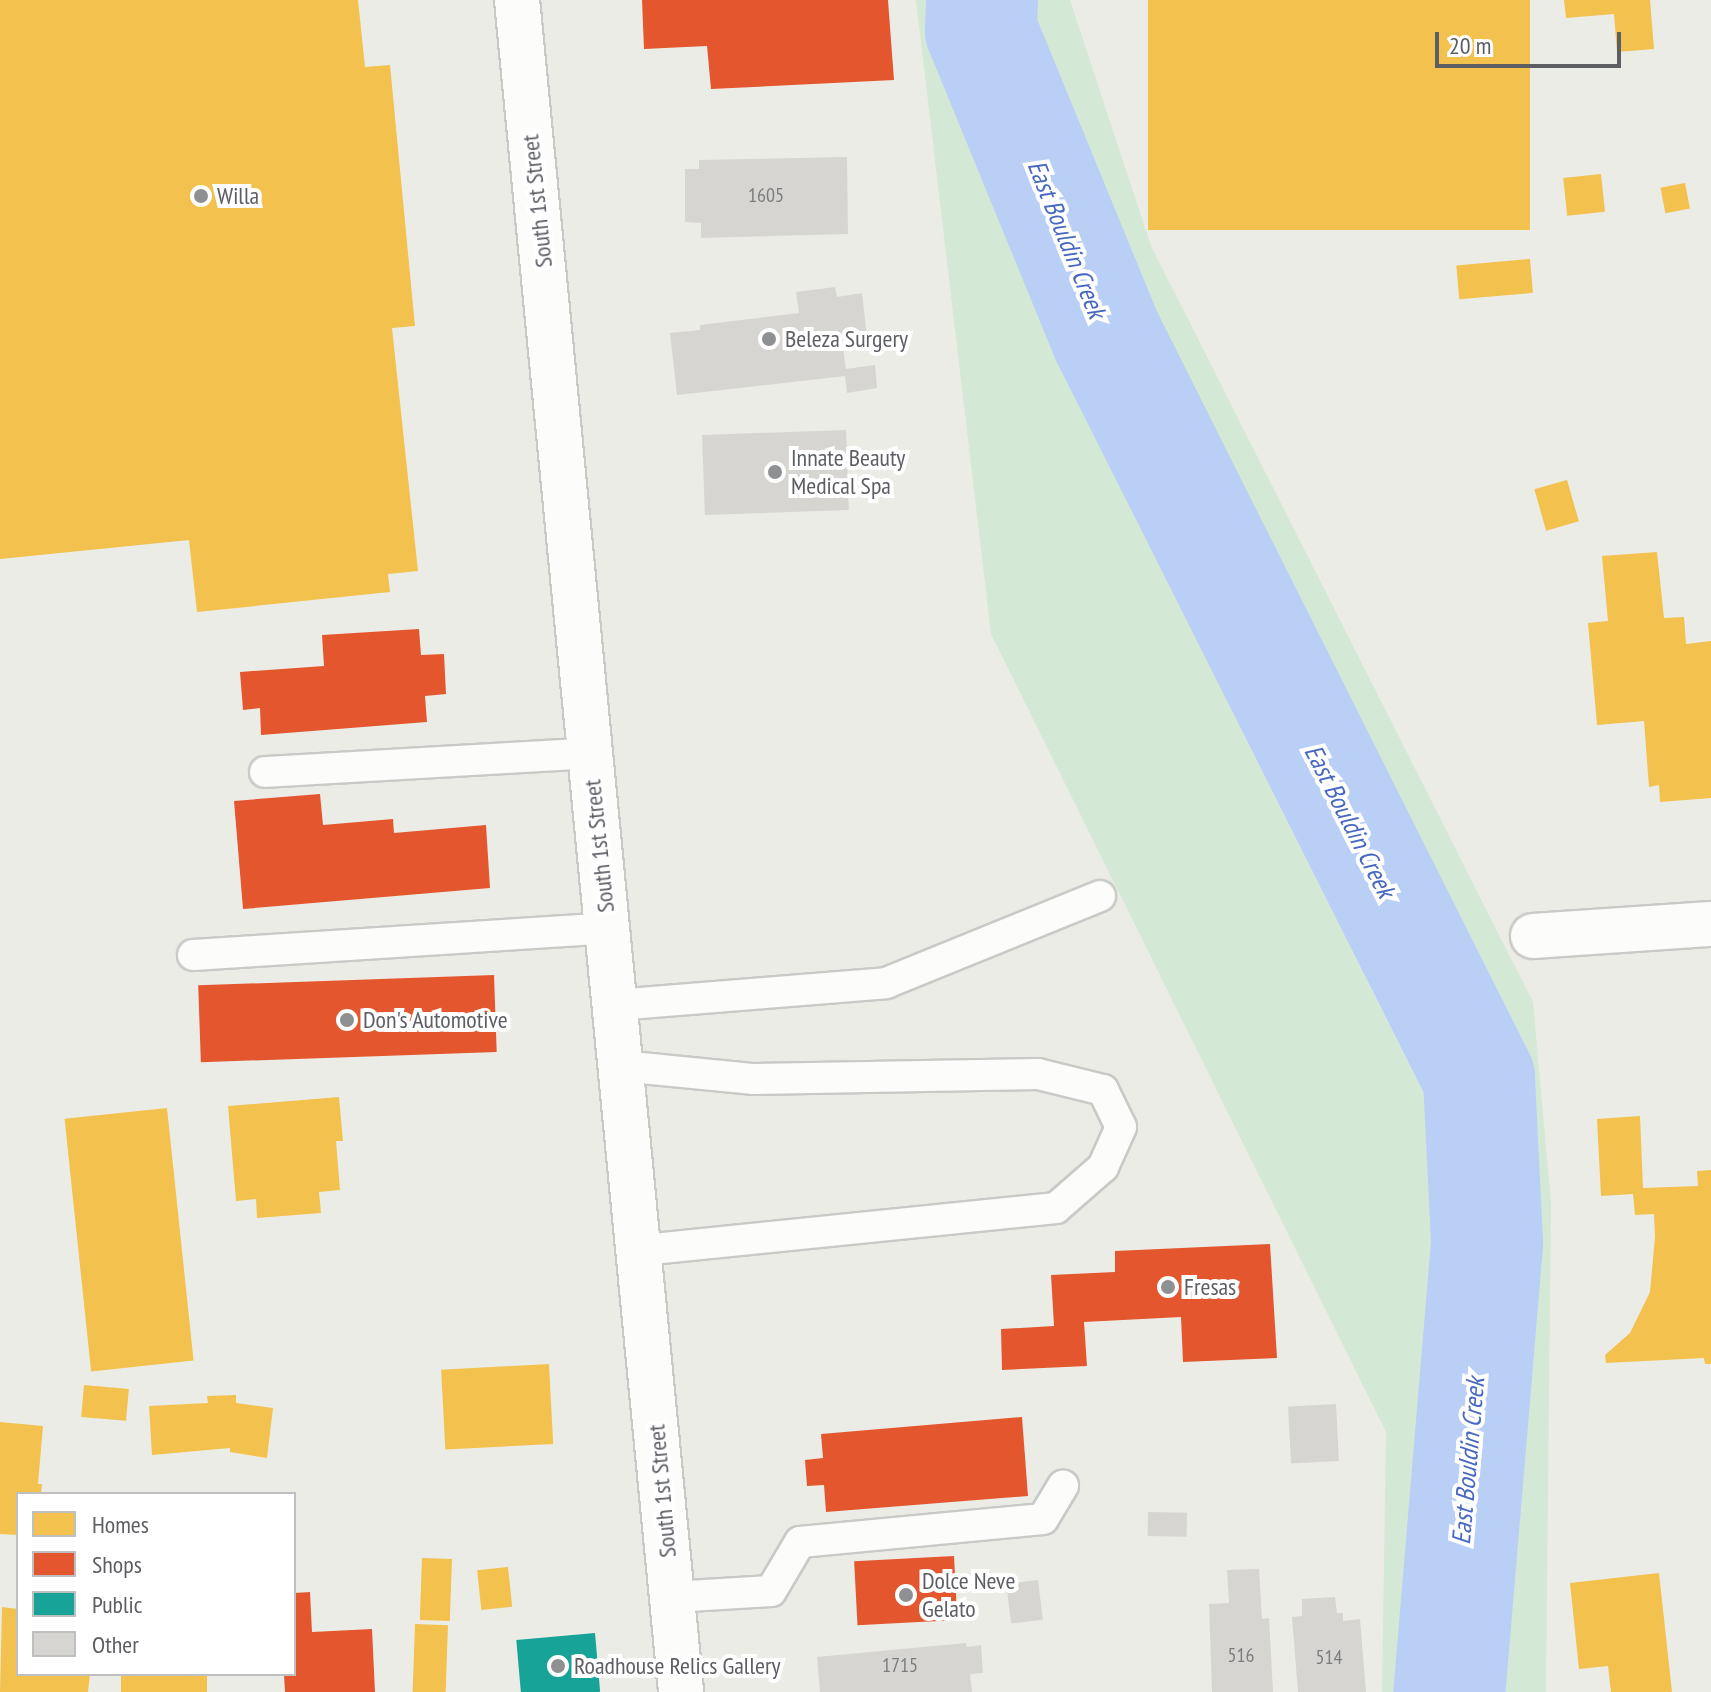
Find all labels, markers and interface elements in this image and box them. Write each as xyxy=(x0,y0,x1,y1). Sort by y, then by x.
scale bar xyxy=(1439,16,1625,66)
text: 20 m xyxy=(1449,30,1491,61)
street label: South 1st Street xyxy=(516,133,558,269)
water label: East Bouldin Creek xyxy=(1021,155,1113,323)
place label: Willa xyxy=(217,182,259,210)
house number: 1605 xyxy=(748,183,784,207)
marker: Willa xyxy=(192,187,210,205)
place label: Beleza Surgery xyxy=(785,325,908,353)
marker: Beleza Surgery xyxy=(760,330,778,348)
place label: Innate Beauty Medical Spa xyxy=(791,444,905,500)
marker: Innate Beauty Medical Spa xyxy=(766,463,784,481)
water label: East Bouldin Creek xyxy=(1298,739,1402,903)
street label: South 1st Street xyxy=(578,778,620,914)
place label: Don's Automotive xyxy=(363,1006,508,1034)
marker: Don's Automotive xyxy=(338,1011,356,1029)
place label: Fresas xyxy=(1184,1273,1236,1301)
marker: Fresas xyxy=(1159,1278,1177,1296)
water label: East Bouldin Creek xyxy=(1445,1376,1491,1546)
street label: South 1st Street xyxy=(642,1423,682,1559)
legend xyxy=(16,1492,296,1676)
text: Homes xyxy=(92,1509,149,1540)
text: Shops xyxy=(92,1549,142,1580)
place label: Dolce Neve Gelato xyxy=(922,1567,1015,1623)
marker: Dolce Neve Gelato xyxy=(897,1586,915,1604)
text: Public xyxy=(92,1589,142,1620)
text: Other xyxy=(92,1629,139,1660)
house number: 516 xyxy=(1228,1643,1254,1667)
house number: 514 xyxy=(1316,1645,1342,1669)
place label: Roadhouse Relics Gallery xyxy=(574,1652,781,1680)
house number: 1715 xyxy=(882,1653,918,1677)
marker: Roadhouse Relics Gallery xyxy=(549,1657,567,1675)

